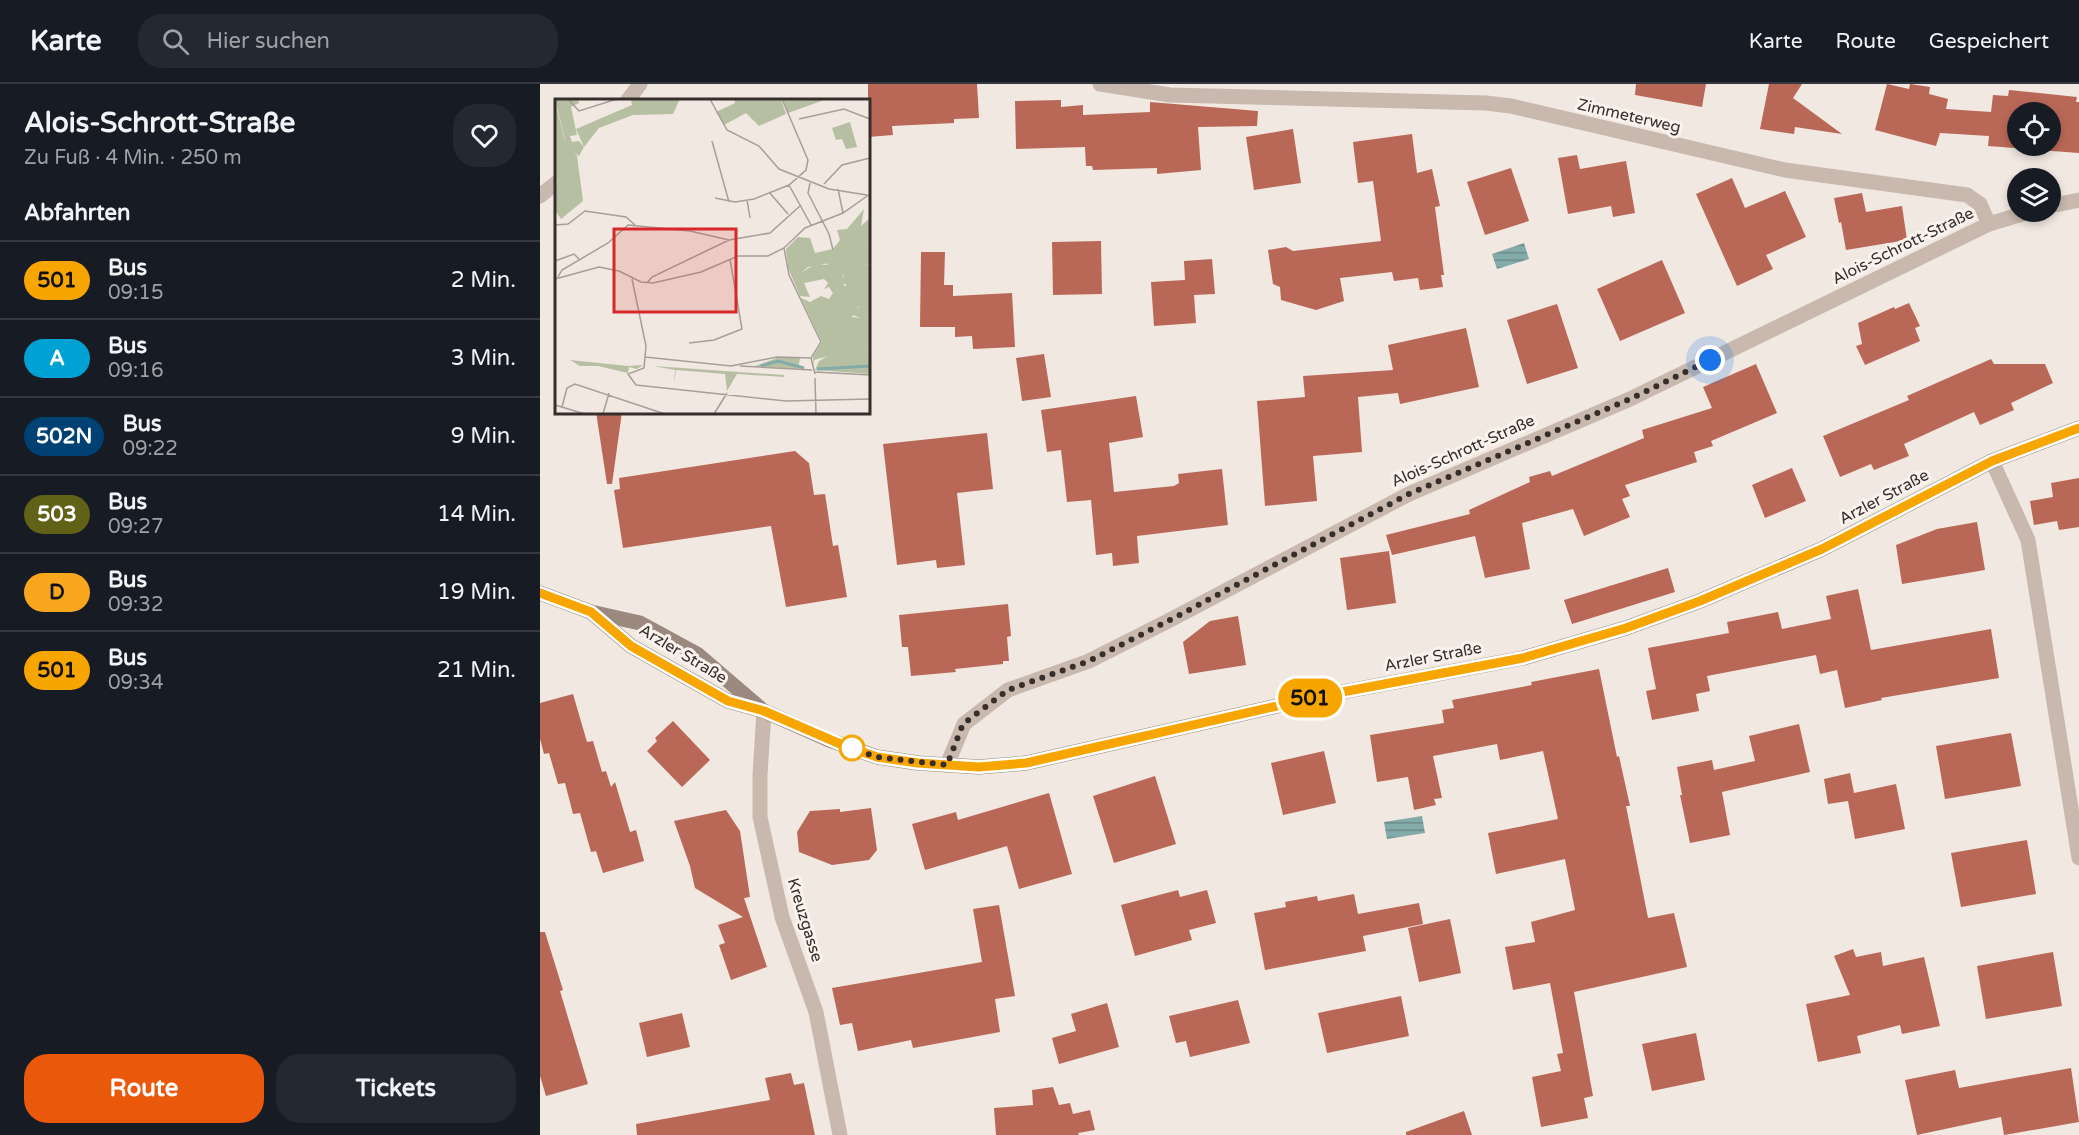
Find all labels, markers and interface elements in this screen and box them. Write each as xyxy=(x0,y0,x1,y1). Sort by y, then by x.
search box xyxy=(138,14,558,68)
text: Karte xyxy=(30,24,102,58)
icon: search xyxy=(159,25,192,58)
text: Hier suchen xyxy=(207,28,330,54)
text: Karte xyxy=(1749,29,1803,54)
text: Route xyxy=(1836,29,1896,54)
text: Gespeichert xyxy=(1929,29,2049,54)
street label: Zimmeterweg xyxy=(1575,94,1683,138)
inset map xyxy=(555,99,870,414)
map controls xyxy=(2007,102,2061,222)
button: locate xyxy=(2007,102,2061,156)
button: heart xyxy=(453,104,516,167)
text: Alois-Schrott-Straße xyxy=(24,106,295,140)
text: Zu Fuß · 4 Min. · 250 m xyxy=(24,146,242,170)
button: layers xyxy=(2007,168,2061,222)
text: Abfahrten xyxy=(24,200,130,226)
street label: Alois-Schrott-Straße xyxy=(1829,203,1977,289)
text: Bus xyxy=(108,255,147,281)
text: 2 Min. xyxy=(451,267,516,293)
text: 501 xyxy=(37,268,77,293)
text: 09:15 xyxy=(108,281,163,305)
text: Bus xyxy=(108,333,147,359)
text: 3 Min. xyxy=(451,345,516,371)
your location xyxy=(1695,345,1725,375)
text: A xyxy=(49,346,65,371)
text: 09:16 xyxy=(108,359,163,383)
street label: Alois-Schrott-Straße xyxy=(1388,410,1538,492)
text: Bus xyxy=(122,411,162,437)
text: 9 Min. xyxy=(451,423,516,449)
text: 502N xyxy=(36,424,92,449)
text: 09:22 xyxy=(122,437,178,461)
street label: Arzler Straße xyxy=(1836,465,1932,529)
text: Bus xyxy=(108,489,147,515)
text: 14 Min. xyxy=(437,501,516,527)
text: 503 xyxy=(37,502,77,527)
text: 09:27 xyxy=(108,515,163,539)
text: Bus xyxy=(108,567,147,593)
text: 19 Min. xyxy=(437,579,516,605)
text: D xyxy=(49,580,65,605)
text: 09:32 xyxy=(108,593,163,617)
street label: Arzler Straße xyxy=(636,620,730,688)
street label: Arzler Straße xyxy=(1383,638,1483,676)
text: Bus xyxy=(108,645,147,671)
text: 21 Min. xyxy=(437,657,516,683)
text: 501 xyxy=(37,658,77,683)
text: 09:34 xyxy=(108,671,163,695)
line badge: 501 xyxy=(1276,678,1344,718)
text: 501 xyxy=(1290,686,1330,711)
unlabelled marker xyxy=(839,735,865,761)
street label: Kreuzgasse xyxy=(783,876,827,964)
button: Route xyxy=(24,1054,264,1123)
button: Tickets xyxy=(276,1054,516,1123)

